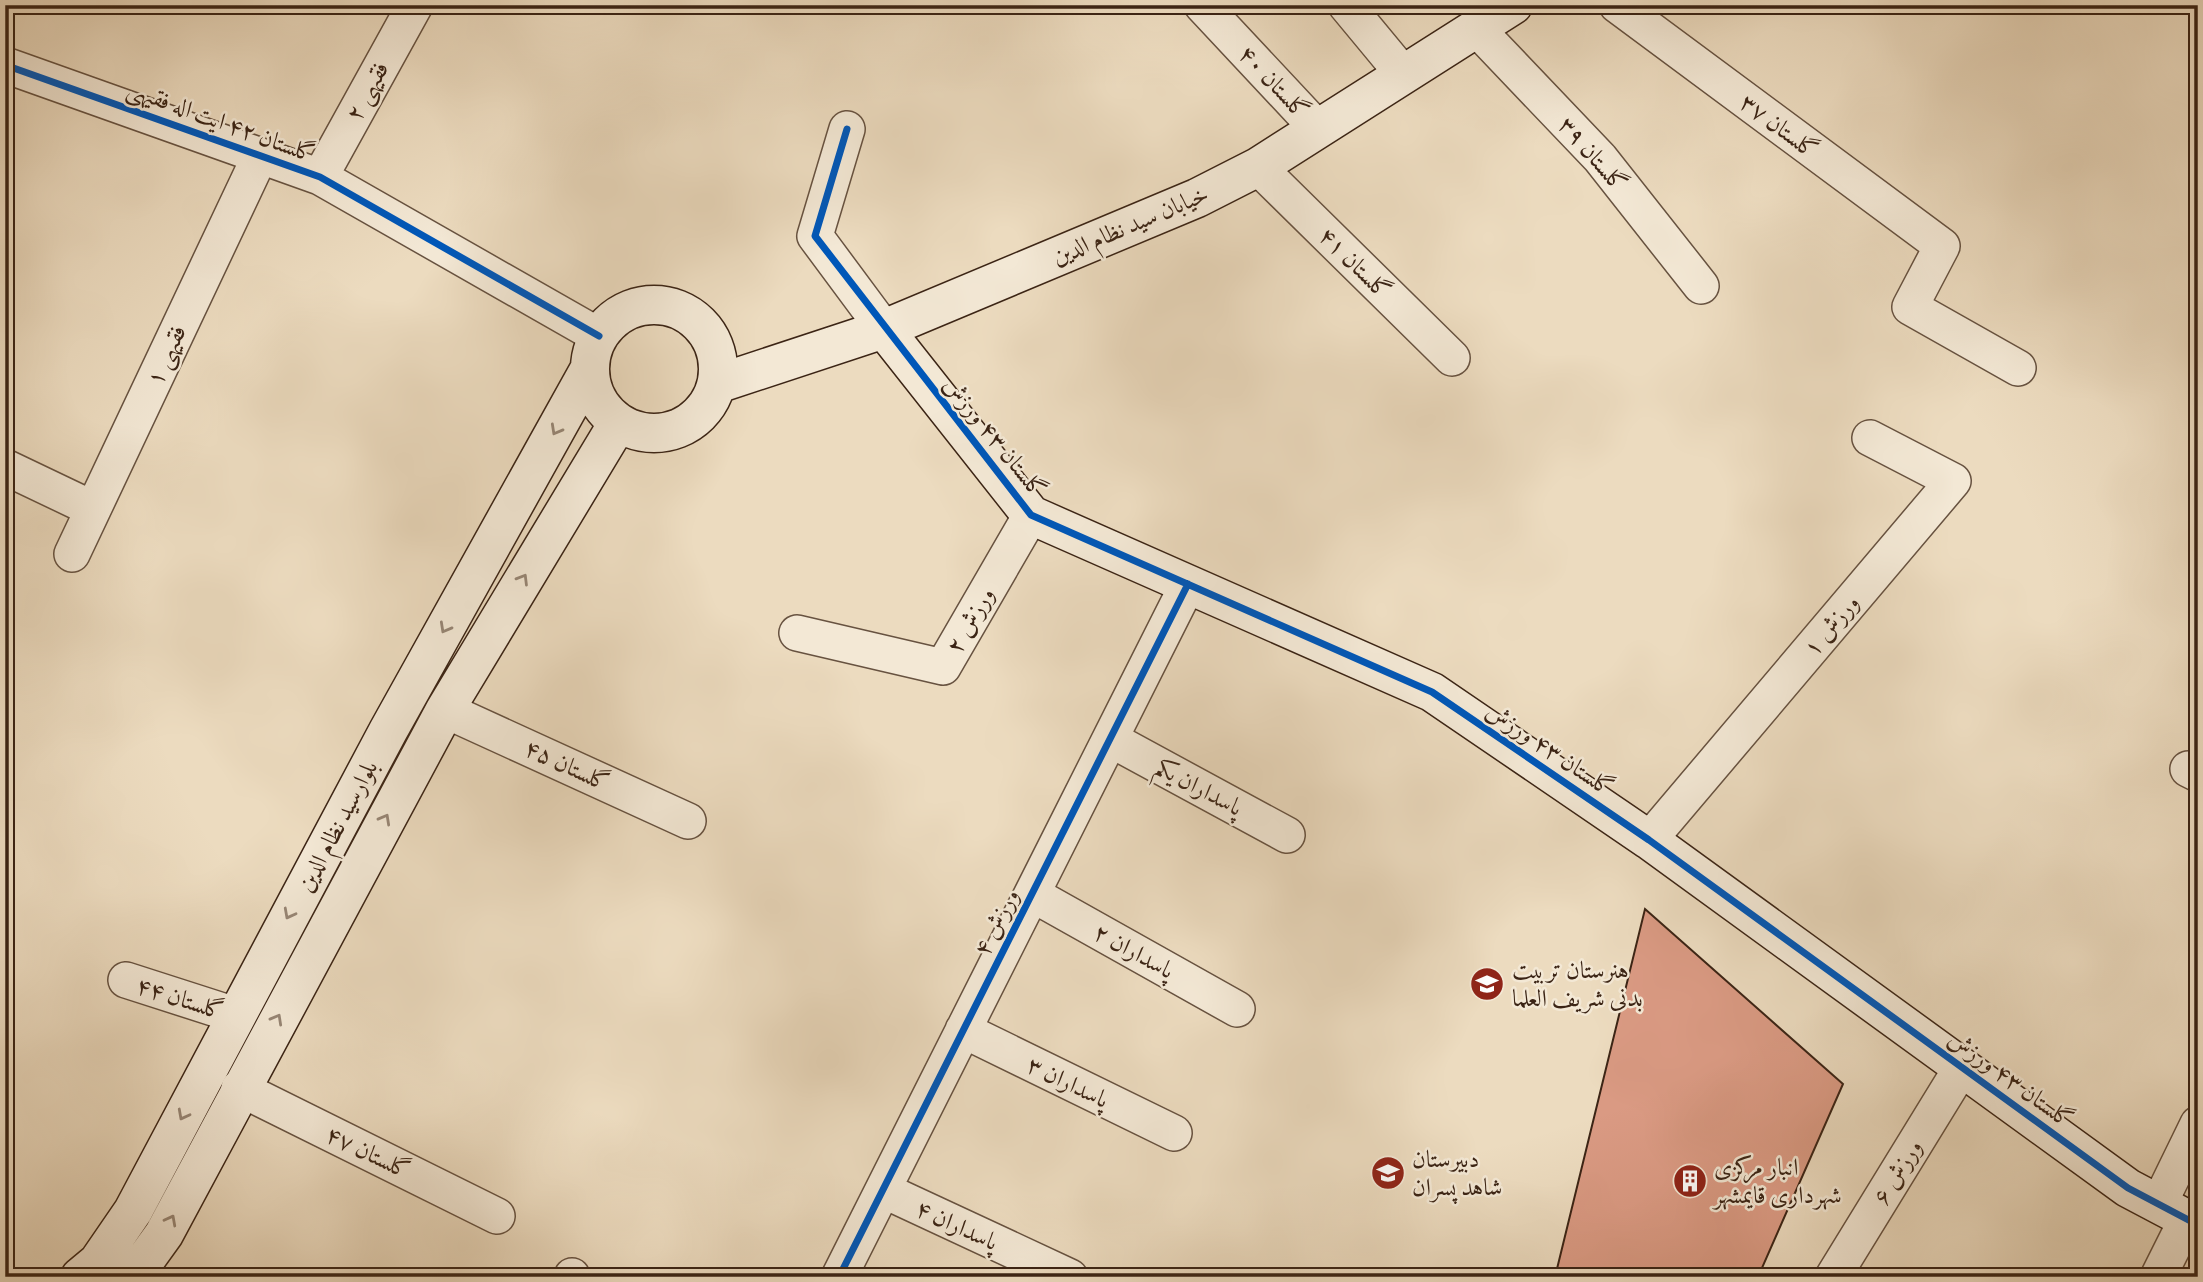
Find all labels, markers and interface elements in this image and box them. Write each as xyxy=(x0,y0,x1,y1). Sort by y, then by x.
street label: گلستان ۴۰ xyxy=(1232,38,1316,126)
street label: فقیهی ۲ xyxy=(338,56,397,127)
street label: گلستان ۴۲ ایت اله فقیهی xyxy=(122,72,319,171)
street label: گلستان ۳۷ xyxy=(1733,86,1825,166)
street label: گلستان ۳۹ xyxy=(1551,109,1635,199)
street label: خیابان سید نظام الدین xyxy=(1047,178,1215,277)
street label: گلستان ۴۱ xyxy=(1312,220,1398,306)
street label: فقیهی ۱ xyxy=(138,320,195,391)
street label: گلستان ۴۳ ورزش xyxy=(936,370,1054,504)
one-way arrow xyxy=(551,422,564,435)
one-way arrow xyxy=(515,574,528,587)
street label: ورزش ۲ xyxy=(938,581,1002,659)
street label: ورزش ۱ xyxy=(1796,587,1866,663)
one-way arrow xyxy=(440,621,453,634)
street label: گلستان ۴۳ ورزش xyxy=(1480,694,1620,804)
street label: گلستان ۴۵ xyxy=(519,731,615,799)
street label: پاسداران یکم xyxy=(1147,751,1250,829)
street label: بلوارسید نظام الدین xyxy=(289,755,390,900)
one-way arrow xyxy=(377,814,391,826)
street label: ورزش ۴ xyxy=(966,883,1026,961)
one-way arrow xyxy=(284,907,297,919)
street label: پاسداران ۲ xyxy=(1087,916,1181,988)
place label: هنرستان تربیت بدنی شریف العلما xyxy=(1512,954,1643,1014)
school or university icon: هنرستان تربیت بدنی شریف العلما xyxy=(1468,965,1506,1003)
street label: گلستان ۴۴ xyxy=(132,969,228,1027)
one-way arrow xyxy=(269,1014,282,1026)
street label: گلستان ۴۳ ورزش xyxy=(1942,1023,2080,1135)
street label: پاسداران ۳ xyxy=(1021,1048,1116,1117)
one-way arrow xyxy=(177,1108,191,1120)
street label: گلستان ۴۷ xyxy=(320,1118,416,1186)
street label: ورزش ۶ xyxy=(1865,1133,1929,1211)
place label: دبیرستان شاهد پسران xyxy=(1412,1143,1502,1205)
place label: انبار مرکزی شهرداری قایمشهر xyxy=(1711,1151,1842,1211)
school or university icon: دبیرستان شاهد پسران xyxy=(1369,1154,1407,1192)
building icon: انبار مرکزی شهرداری قایمشهر xyxy=(1671,1162,1709,1200)
street label: پاسداران ۴ xyxy=(910,1192,1005,1260)
one-way arrow xyxy=(163,1215,176,1227)

